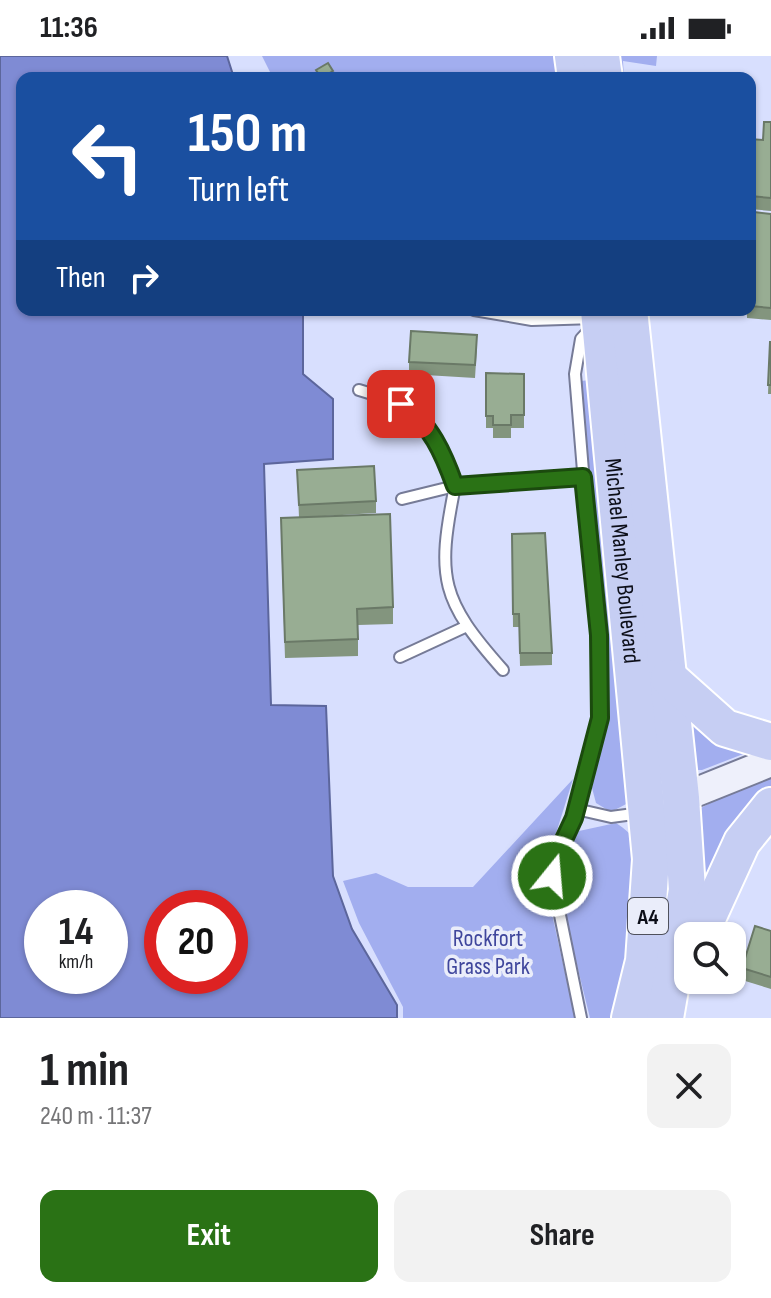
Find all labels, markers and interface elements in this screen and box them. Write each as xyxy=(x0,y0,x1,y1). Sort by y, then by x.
text: 11:36 xyxy=(40,10,98,46)
text: 150 m xyxy=(188,101,307,168)
icon: left xyxy=(56,104,160,208)
text: Turn left xyxy=(188,169,289,212)
icon: right xyxy=(122,256,166,300)
text: Then xyxy=(56,260,106,296)
pin xyxy=(367,370,435,438)
icon: arrive xyxy=(379,382,423,426)
street label: Michael Manley Boulevard xyxy=(598,457,646,665)
position arrow xyxy=(510,834,594,918)
speed limit sign: 20 xyxy=(144,890,248,994)
road number: A4 xyxy=(628,898,668,934)
text: 14 xyxy=(59,908,93,956)
map controls xyxy=(674,922,746,994)
button: search xyxy=(674,922,746,994)
park label: Rockfort Grass Park xyxy=(446,924,530,981)
text: km/h xyxy=(59,950,93,974)
text: 1 min xyxy=(40,1042,129,1099)
button: close xyxy=(647,1044,731,1128)
text: 240 m · 11:37 xyxy=(40,1101,152,1132)
button: Exit xyxy=(40,1190,378,1282)
button: Share xyxy=(394,1190,731,1282)

